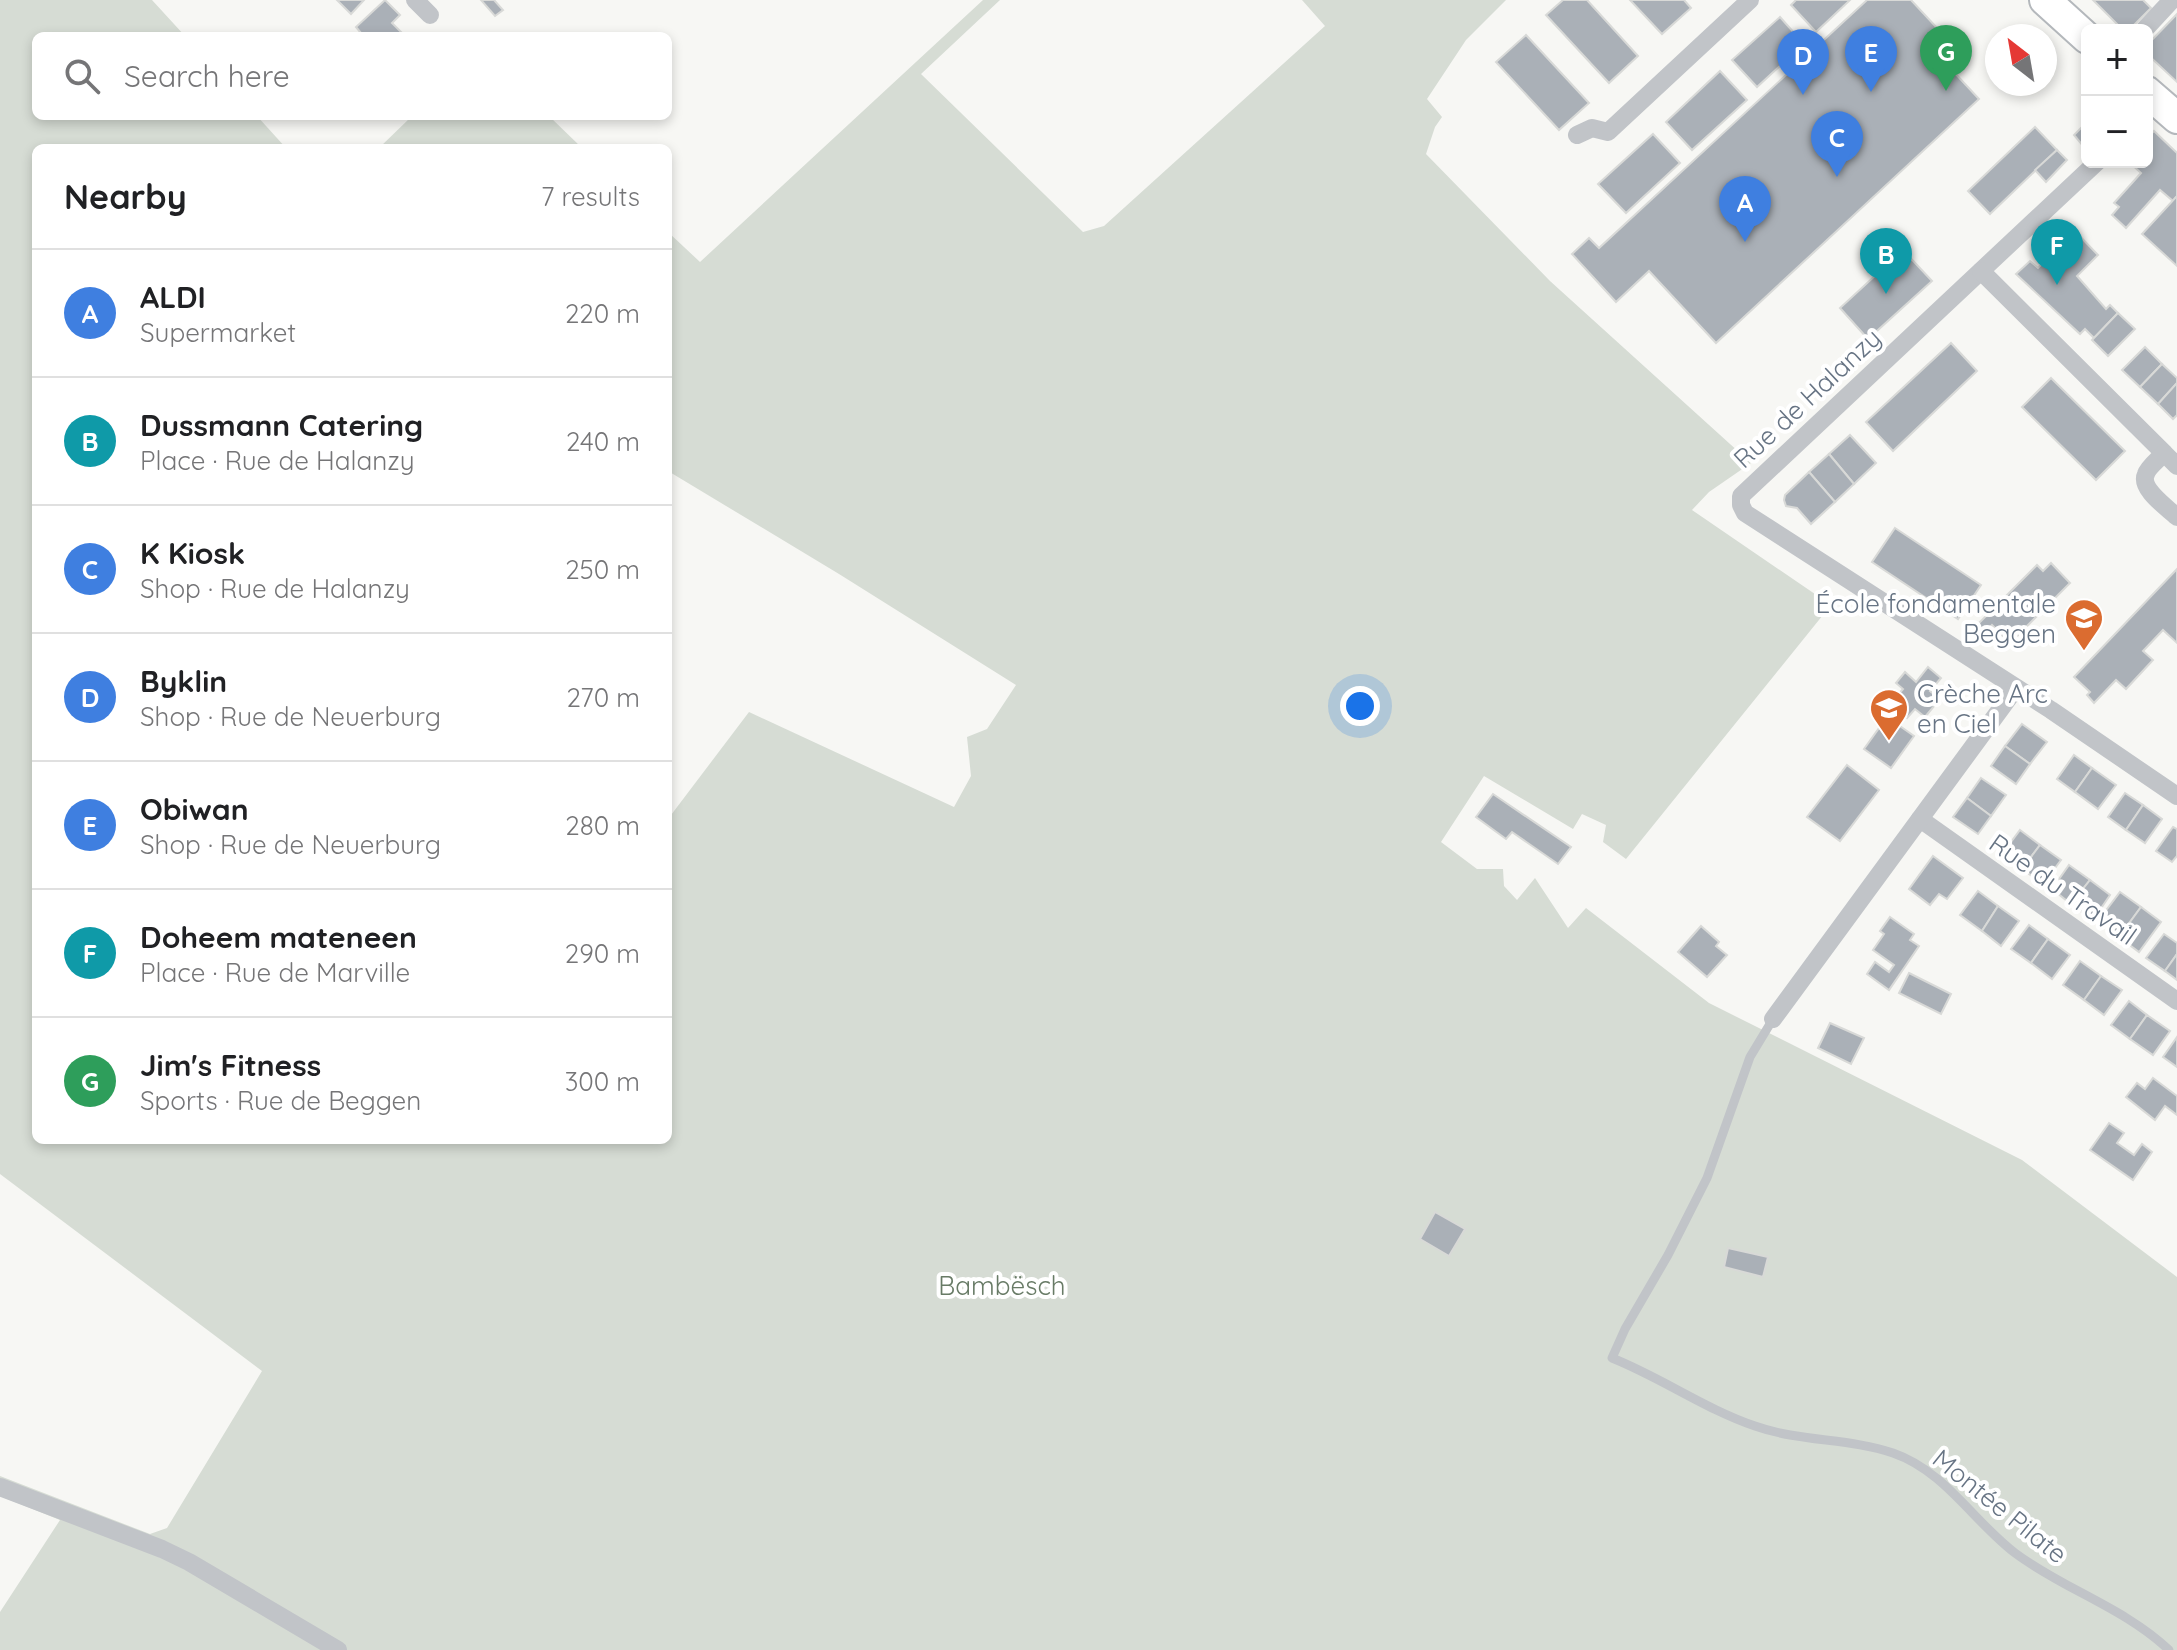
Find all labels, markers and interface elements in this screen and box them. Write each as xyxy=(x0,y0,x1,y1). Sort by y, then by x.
north arrow xyxy=(1985,24,2057,96)
map controls xyxy=(2081,24,2153,168)
button: + xyxy=(2081,24,2153,96)
pin: G xyxy=(1920,25,1972,91)
pin: E xyxy=(1845,26,1897,92)
pin: D xyxy=(1777,29,1829,95)
search box xyxy=(32,32,672,120)
icon: search xyxy=(60,54,104,98)
text: Search here xyxy=(124,57,290,95)
button: − xyxy=(2081,96,2153,168)
pin: C xyxy=(1811,111,1863,177)
text: Nearby xyxy=(64,175,187,218)
pin: A xyxy=(1719,176,1771,242)
text: 7 results xyxy=(541,180,640,213)
pin: F xyxy=(2031,219,2083,285)
pin: B xyxy=(1860,228,1912,294)
text: ALDI xyxy=(140,278,206,316)
text: A xyxy=(82,297,98,330)
text: 220 m xyxy=(565,297,640,330)
text: Supermarket xyxy=(140,316,296,349)
street label: Rue de Halanzy xyxy=(1726,321,1888,475)
text: Dussmann Catering xyxy=(140,406,423,444)
text: B xyxy=(81,425,99,458)
text: 240 m xyxy=(566,425,640,458)
text: Place · Rue de Halanzy xyxy=(140,444,414,477)
text: K Kiosk xyxy=(140,534,245,572)
text: C xyxy=(82,553,98,586)
text: 250 m xyxy=(565,553,640,586)
text: Shop · Rue de Halanzy xyxy=(140,572,410,605)
place label: École fondamentale Beggen xyxy=(1816,587,2056,650)
school or university icon: École fondamentale Beggen xyxy=(2063,597,2105,652)
text: Byklin xyxy=(140,662,227,700)
place label: Crèche Arc en Ciel xyxy=(1917,677,2048,740)
text: D xyxy=(81,681,99,714)
text: 270 m xyxy=(566,681,640,714)
your location xyxy=(1340,686,1380,726)
school or university icon: Crèche Arc en Ciel xyxy=(1868,687,1910,742)
text: Shop · Rue de Neuerburg xyxy=(140,700,441,733)
text: Obiwan xyxy=(140,790,249,828)
text: E xyxy=(83,809,97,842)
text: 280 m xyxy=(565,809,640,842)
street label: Rue du Travail xyxy=(1983,826,2143,952)
text: Shop · Rue de Neuerburg xyxy=(140,828,441,861)
text: Doheem mateneen xyxy=(140,918,417,956)
text: F xyxy=(83,937,97,970)
text: 290 m xyxy=(565,937,640,970)
text: Place · Rue de Marville xyxy=(140,956,410,989)
text: Jim's Fitness xyxy=(140,1046,321,1084)
text: G xyxy=(81,1065,99,1098)
text: 300 m xyxy=(565,1065,640,1098)
text: Sports · Rue de Beggen xyxy=(140,1084,421,1117)
park label: Bambësch xyxy=(938,1269,1066,1302)
street label: Montée Pilate xyxy=(1926,1442,2074,1570)

